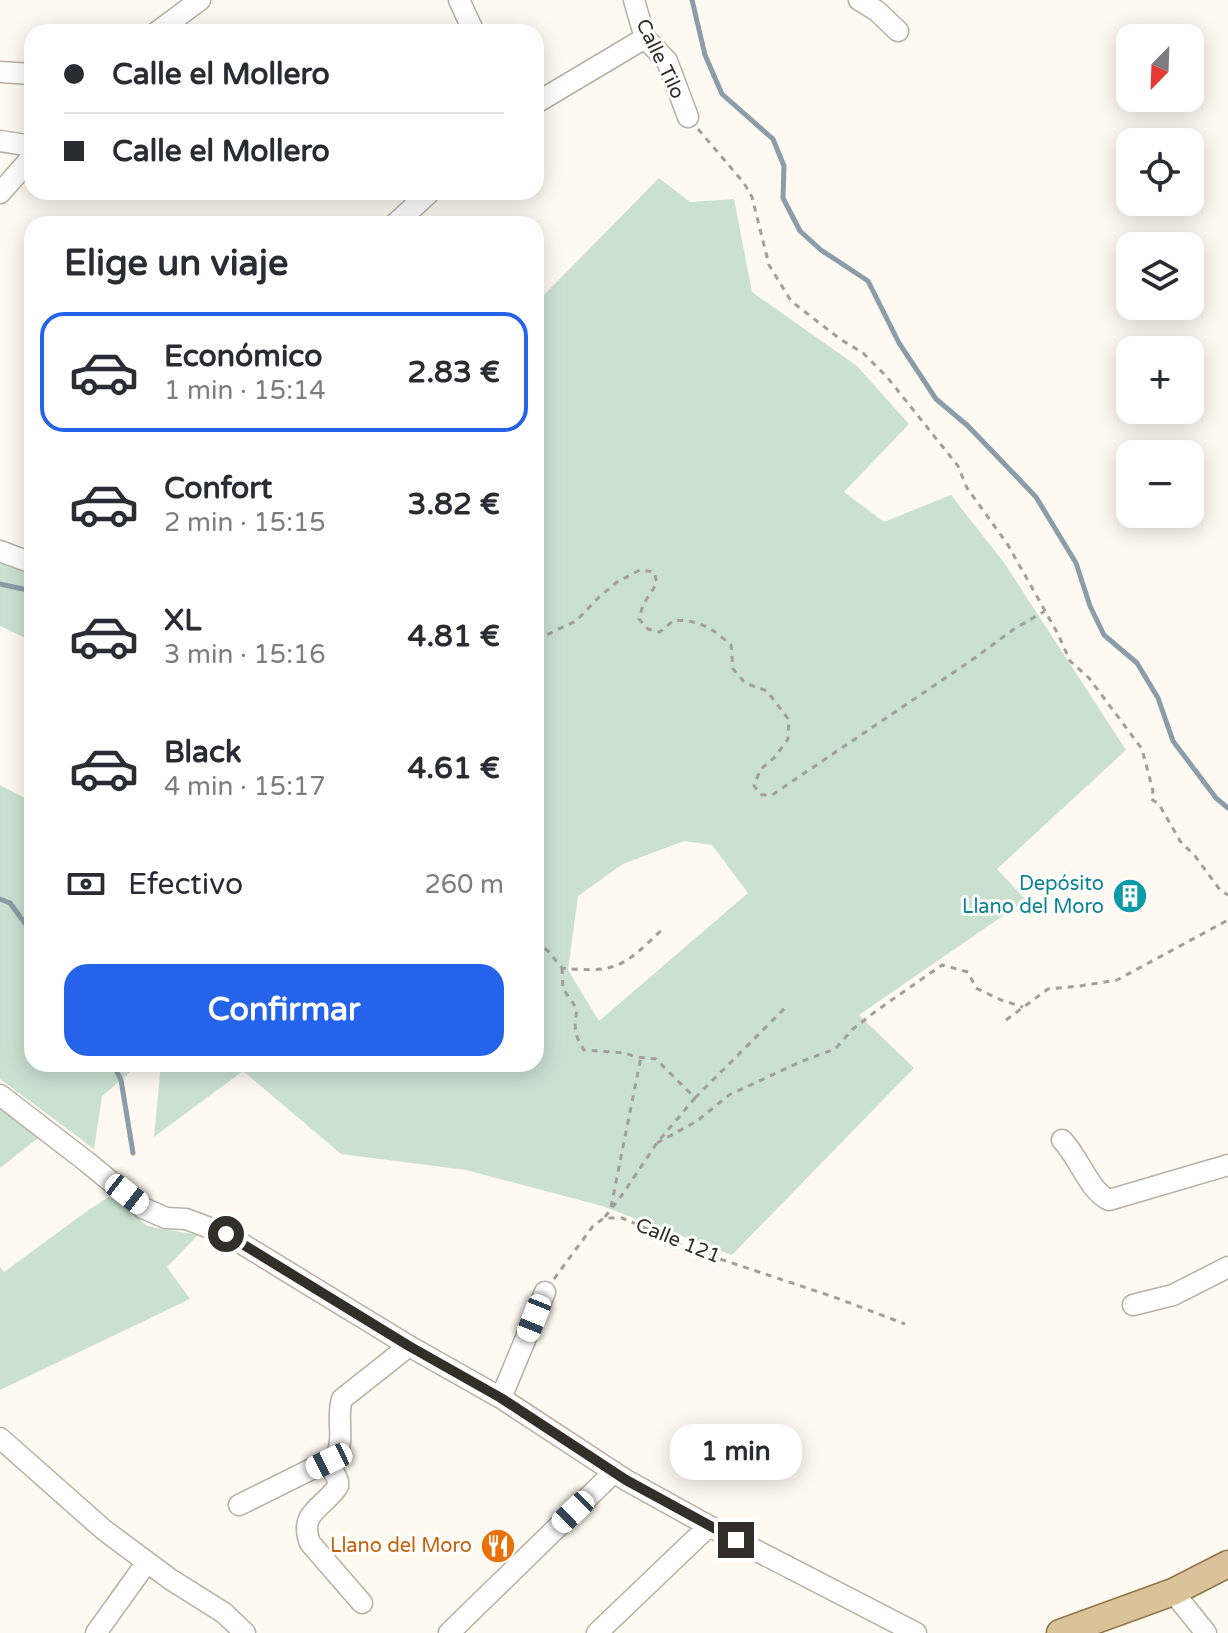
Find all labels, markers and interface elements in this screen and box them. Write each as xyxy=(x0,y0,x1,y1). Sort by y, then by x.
street label: Calle Tilo xyxy=(630,15,690,103)
north arrow xyxy=(1116,24,1204,112)
map controls xyxy=(1116,24,1204,528)
text: Calle el Mollero xyxy=(112,56,330,93)
button: locate xyxy=(1116,128,1204,216)
text: Calle el Mollero xyxy=(112,133,330,170)
button: layers xyxy=(1116,232,1204,320)
text: Elige un viaje xyxy=(64,242,288,285)
icon: car xyxy=(68,336,140,408)
button: + xyxy=(1116,336,1204,424)
text: Económico xyxy=(164,338,322,375)
text: 2.83 € xyxy=(408,354,500,391)
text: 1 min · 15:14 xyxy=(164,375,326,406)
button: − xyxy=(1116,440,1204,528)
icon: car xyxy=(68,468,140,540)
text: Confort xyxy=(164,470,272,507)
text: 3.82 € xyxy=(408,486,500,523)
text: 2 min · 15:15 xyxy=(164,507,326,538)
icon: car xyxy=(68,600,140,672)
text: XL xyxy=(164,602,201,639)
text: 4.81 € xyxy=(408,618,500,655)
text: 3 min · 15:16 xyxy=(164,639,326,670)
icon: car xyxy=(68,732,140,804)
text: Black xyxy=(164,734,241,771)
text: 4.61 € xyxy=(407,750,500,787)
text: 4 min · 15:17 xyxy=(164,771,326,802)
icon: cash xyxy=(64,862,108,906)
text: Efectivo xyxy=(128,866,243,903)
text: 260 m xyxy=(424,869,504,900)
place label: Depósito Llano del Moro xyxy=(962,872,1104,919)
building icon: Depósito Llano del Moro xyxy=(1111,877,1149,915)
button: Confirmar xyxy=(64,964,504,1056)
car xyxy=(101,1170,153,1218)
street label: Calle 121 xyxy=(632,1213,724,1269)
route start xyxy=(208,1216,244,1252)
car xyxy=(514,1291,554,1345)
callout: 1 min xyxy=(670,1424,802,1480)
text: 1 min xyxy=(701,1436,771,1467)
car xyxy=(302,1440,356,1482)
car xyxy=(547,1487,599,1537)
route end xyxy=(718,1522,754,1558)
restaurant icon: Llano del Moro xyxy=(479,1527,517,1565)
place label: Llano del Moro xyxy=(330,1534,472,1558)

